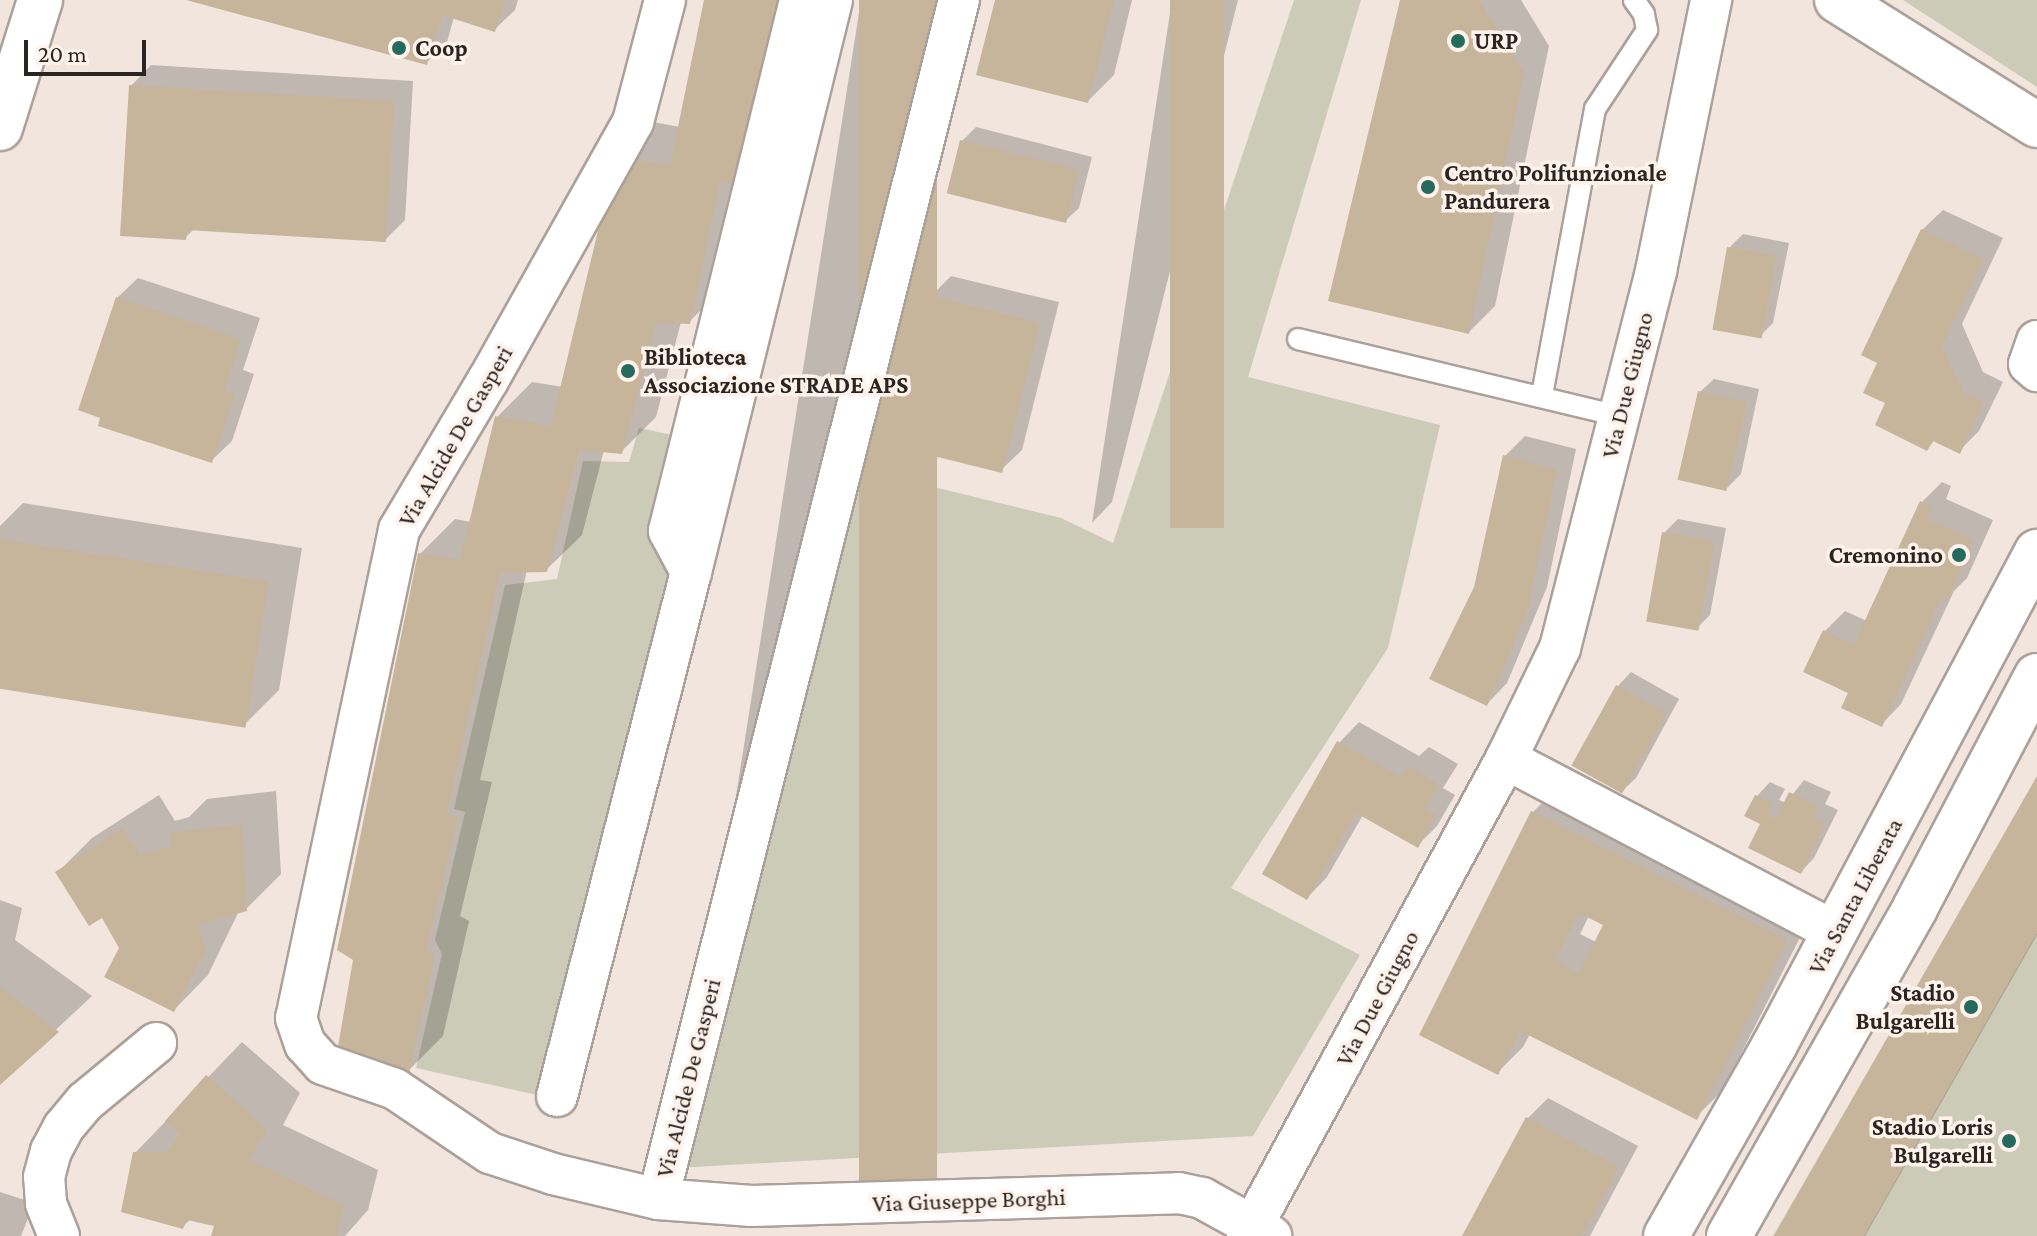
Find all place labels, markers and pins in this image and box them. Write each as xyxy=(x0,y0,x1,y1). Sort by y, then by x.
place label: URP xyxy=(1474,27,1518,55)
marker: URP xyxy=(1449,32,1467,50)
place label: Coop xyxy=(415,34,468,62)
marker: Coop xyxy=(390,39,408,57)
place label: Centro Polifunzionale Pandurera xyxy=(1444,159,1667,215)
marker: Centro Polifunzionale Pandurera xyxy=(1419,178,1437,196)
place label: Biblioteca Associazione STRADE APS xyxy=(644,343,908,399)
marker: Biblioteca Associazione STRADE APS xyxy=(619,362,637,380)
place label: Cremonino xyxy=(1828,541,1943,569)
marker: Cremonino xyxy=(1950,546,1968,564)
place label: Stadio Bulgarelli xyxy=(1856,979,1955,1035)
marker: Stadio Bulgarelli xyxy=(1962,998,1980,1016)
place label: Stadio Loris Bulgarelli xyxy=(1872,1113,1993,1169)
marker: Stadio Loris Bulgarelli xyxy=(2000,1132,2018,1150)

